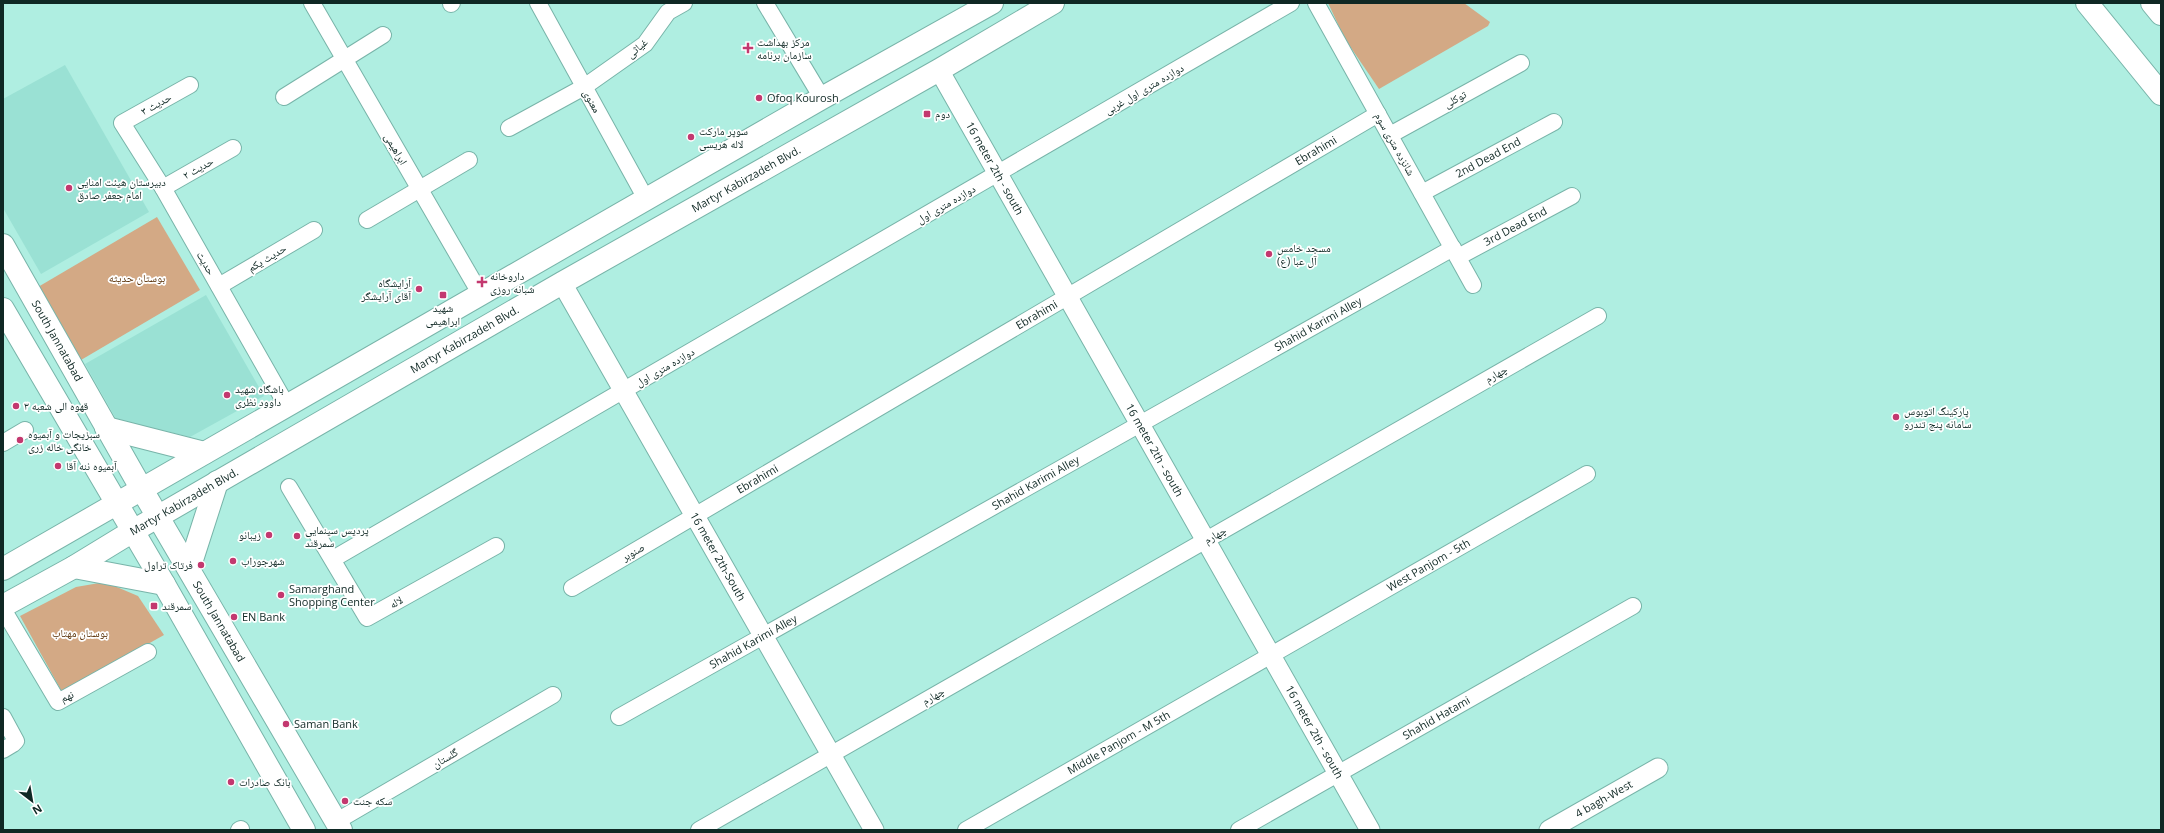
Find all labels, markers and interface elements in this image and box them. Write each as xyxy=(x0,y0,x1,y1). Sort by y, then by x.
street label: غیاثی xyxy=(623,34,651,61)
place label: مرکز بهداشت سازمان برنامه xyxy=(757,34,812,62)
marker: مرکز بهداشت سازمان برنامه xyxy=(742,42,754,54)
street label: دوازده متری اول غربی xyxy=(1101,60,1187,117)
street label: معنوی xyxy=(580,86,605,115)
street label: توکلی xyxy=(1441,86,1469,111)
street label: حدیث ۳ xyxy=(138,89,174,118)
place label: Ofoq Kourosh xyxy=(767,90,839,105)
marker: Ofoq Kourosh xyxy=(754,93,764,103)
place label: دوم xyxy=(935,106,951,121)
marker: دوم xyxy=(922,109,932,119)
street label: شانزده متری سوم xyxy=(1372,109,1419,178)
street label: 16 meter 2th - south xyxy=(963,119,1028,217)
place label: سوپر مارکت لاله هریسی xyxy=(699,123,748,151)
street label: ابراهیمی xyxy=(381,130,412,167)
marker: سوپر مارکت لاله هریسی xyxy=(686,132,696,142)
street label: Ebrahimi xyxy=(1292,132,1339,168)
street label: 2nd Dead End xyxy=(1452,133,1523,181)
street label: Martyr Kabirzadeh Blvd. xyxy=(689,142,803,215)
street label: حدیث ۲ xyxy=(180,153,216,182)
place label: دبیرستان هیئت امنایی امام جعفر صادق xyxy=(77,174,166,202)
street label: دوازده متری اول xyxy=(913,180,978,227)
marker: دبیرستان هیئت امنایی امام جعفر صادق xyxy=(64,183,74,193)
street label: 3rd Dead End xyxy=(1481,203,1549,249)
street label: حدیث یکم xyxy=(245,240,289,276)
place label: مسجد خامس آل عبا (ع) xyxy=(1277,240,1331,268)
street label: حدیث xyxy=(194,248,219,277)
marker: مسجد خامس آل عبا (ع) xyxy=(1264,249,1274,259)
place label: داروخانه شبانه روزی xyxy=(490,268,535,296)
park label: بوستان حدیثه xyxy=(109,270,165,285)
place label: آرایشگاه آقای آرایشگر xyxy=(360,275,411,303)
marker: داروخانه شبانه روزی xyxy=(477,277,487,287)
marker: آرایشگاه آقای آرایشگر xyxy=(414,284,424,294)
marker: شهید ابراهیمی xyxy=(438,290,448,300)
street label: Shahid Karimi Alley xyxy=(1271,293,1365,354)
street label: Ebrahimi xyxy=(1013,296,1060,332)
street label: South Jannatabad xyxy=(29,297,87,384)
place label: شهید ابراهیمی xyxy=(426,300,460,328)
street label: Martyr Kabirzadeh Blvd. xyxy=(407,302,521,376)
street label: دوازده متری اول xyxy=(632,343,697,390)
street label: چهارم xyxy=(1482,361,1510,386)
place label: باشگاه شهید داوود نظری xyxy=(235,381,284,409)
marker: باشگاه شهید داوود نظری xyxy=(222,390,232,400)
place label: قهوه الی شعبه ۳ xyxy=(24,398,89,413)
marker: قهوه الی شعبه ۳ xyxy=(11,401,21,411)
street label: 16 meter 2th - south xyxy=(1123,401,1187,499)
place label: پارکینگ اتوبوس سامانه پنج تندرو xyxy=(1904,403,1971,431)
marker: پارکینگ اتوبوس سامانه پنج تندرو xyxy=(1891,412,1901,422)
place label: سبزیجات و آبمیوه خانگی خاله زری xyxy=(28,426,100,454)
marker: سبزیجات و آبمیوه خانگی خاله زری xyxy=(15,435,25,445)
street label: Shahid Karimi Alley xyxy=(989,451,1082,513)
place label: آبمیوه ننه آقا xyxy=(66,458,117,473)
street label: Ebrahimi xyxy=(733,460,781,497)
marker: آبمیوه ننه آقا xyxy=(53,461,63,471)
street label: Martyr Kabirzadeh Blvd. xyxy=(127,464,241,538)
street label: 16 meter 2th-South xyxy=(687,509,750,603)
place label: پردیس سینمایی سمرقند xyxy=(305,522,369,550)
street label: چهارم xyxy=(1201,522,1229,547)
place label: زیبانو xyxy=(239,527,261,542)
marker: زیبانو xyxy=(264,530,274,540)
marker: پردیس سینمایی سمرقند xyxy=(292,531,302,541)
street label: West Panjom - 5th xyxy=(1384,535,1473,594)
street label: صنوبر xyxy=(618,539,647,565)
place label: شهرجوراب xyxy=(241,553,284,568)
marker: شهرجوراب xyxy=(228,556,238,566)
place label: فرتاک تراول xyxy=(144,557,193,572)
marker: فرتاک تراول xyxy=(196,560,206,570)
street label: South Jannatabad xyxy=(190,578,249,664)
place label: Samarghand Shopping Center xyxy=(289,581,375,609)
marker: Samarghand Shopping Center xyxy=(276,590,286,600)
street label: لاله xyxy=(386,592,405,611)
place label: سمرقند xyxy=(162,598,191,613)
marker: سمرقند xyxy=(149,601,159,611)
place label: EN Bank xyxy=(242,609,285,624)
street label: Shahid Karimi Alley xyxy=(706,610,800,672)
marker: EN Bank xyxy=(229,612,239,622)
park label: بوستان مهتاب xyxy=(52,625,108,640)
street label: 16 meter 2th - south xyxy=(1282,682,1347,781)
street label: چهارم xyxy=(919,683,947,708)
street label: نهم xyxy=(58,686,76,706)
street label: Shahid Hatami xyxy=(1400,692,1473,743)
street label: Middle Panjom - M 5th xyxy=(1064,707,1173,777)
place label: Saman Bank xyxy=(294,716,358,731)
marker: Saman Bank xyxy=(281,719,291,729)
street label: گلستان xyxy=(429,744,461,771)
place label: بانک صادرات xyxy=(239,774,291,789)
street label: 4 bagh-West xyxy=(1572,776,1635,821)
marker: بانک صادرات xyxy=(226,777,236,787)
north arrow xyxy=(12,781,52,821)
place label: سکه جنت xyxy=(353,793,392,808)
marker: سکه جنت xyxy=(340,796,350,806)
text: N xyxy=(30,801,45,819)

